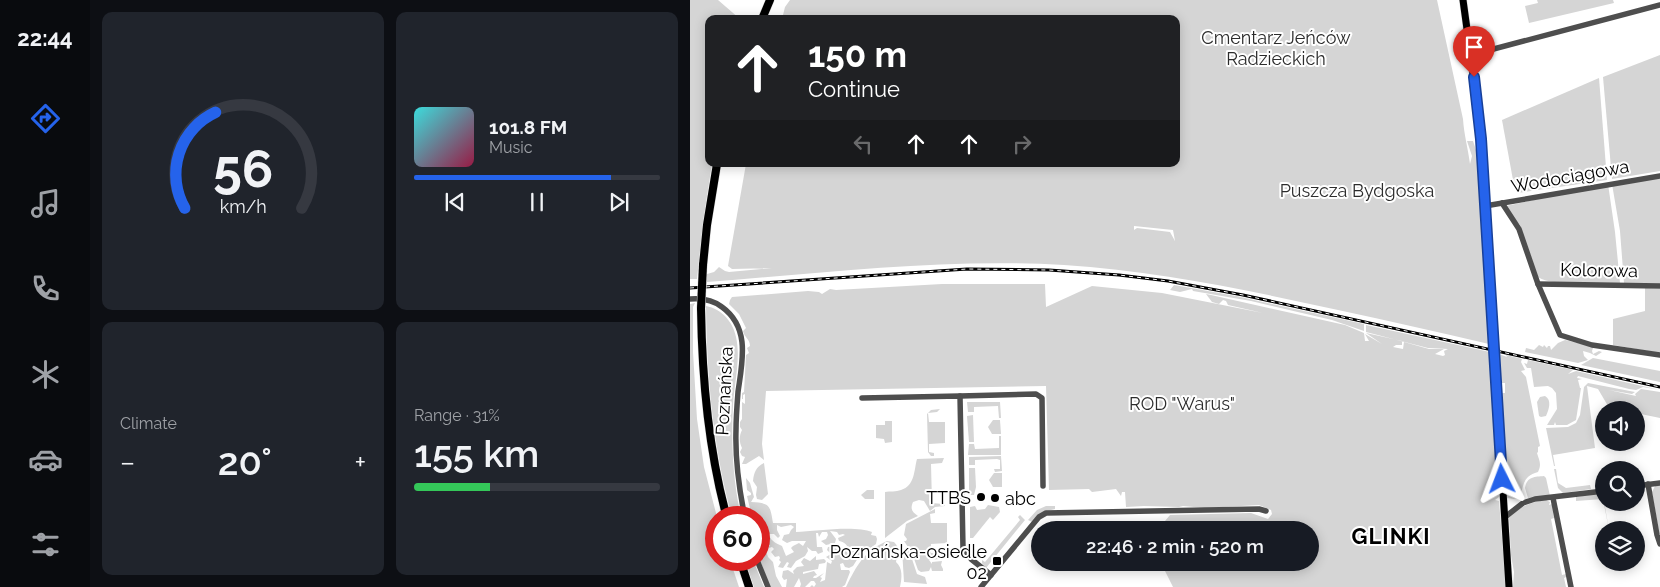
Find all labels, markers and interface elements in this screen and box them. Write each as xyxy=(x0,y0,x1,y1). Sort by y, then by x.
text: 22:44 xyxy=(17,25,73,51)
pin xyxy=(1453,26,1495,77)
park label: Cmentarz Jeńców Radzieckich xyxy=(1201,27,1351,69)
icon: arrive xyxy=(1460,33,1488,61)
text: 150 m xyxy=(808,34,907,75)
icon: ahead xyxy=(725,35,790,100)
text: Continue xyxy=(808,76,900,102)
icon: directions xyxy=(28,101,63,136)
text: 101.8 FM xyxy=(489,116,567,138)
icon: left xyxy=(849,130,877,158)
icon: ahead xyxy=(902,130,930,158)
icon: ahead xyxy=(955,130,983,158)
icon: right xyxy=(1008,130,1036,158)
text: 56 xyxy=(213,138,273,199)
text: Music xyxy=(489,138,533,157)
street label: Wodociągowa xyxy=(1509,155,1631,197)
park label: Puszcza Bydgoska xyxy=(1280,180,1434,201)
icon: music xyxy=(28,186,63,221)
icon: previous xyxy=(441,188,469,216)
icon: pause xyxy=(523,188,551,216)
icon: next xyxy=(605,188,633,216)
text: km/h xyxy=(219,196,267,217)
street label: Kolorowa xyxy=(1560,259,1638,281)
icon: phone xyxy=(28,271,63,306)
street label: Poznańska xyxy=(711,346,737,436)
icon: climate xyxy=(28,357,63,392)
park label: ROD "Warus" xyxy=(1129,393,1235,414)
map controls xyxy=(1595,401,1645,571)
button: sound xyxy=(1595,401,1645,451)
text: Range · 31% xyxy=(414,406,500,425)
text: Climate xyxy=(120,414,177,433)
text: 155 km xyxy=(414,431,539,476)
text: 20° xyxy=(218,439,272,484)
icon: car xyxy=(28,442,63,477)
text: − xyxy=(120,446,135,479)
text: + xyxy=(354,446,366,479)
position arrow xyxy=(1475,452,1527,504)
button: search xyxy=(1595,461,1645,511)
place label: TTBS xyxy=(926,487,971,508)
place label: abc xyxy=(1005,488,1036,509)
marker: TTBS xyxy=(975,491,987,503)
marker: abc xyxy=(989,492,1001,504)
speed limit sign: 60 xyxy=(705,506,770,571)
button: layers xyxy=(1595,521,1645,571)
district label: GLINKI xyxy=(1352,523,1430,549)
icon: filters xyxy=(28,527,63,562)
text: 22:46 · 2 min · 520 m xyxy=(1086,535,1264,557)
place label: Poznańska-osiedle 02 xyxy=(830,541,987,583)
marker: Poznańska-osiedle 02 xyxy=(991,555,1003,567)

